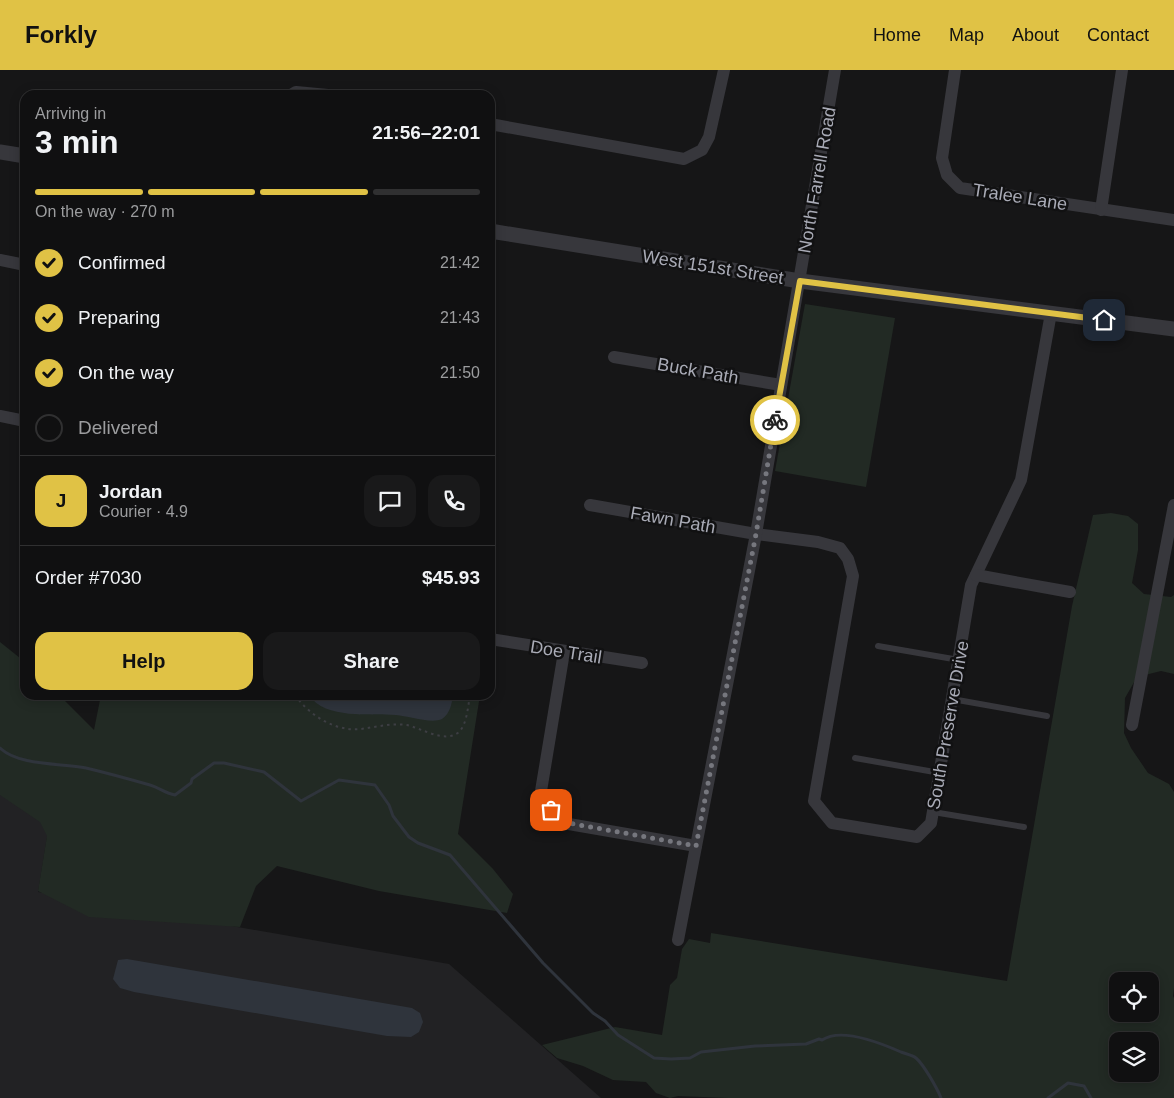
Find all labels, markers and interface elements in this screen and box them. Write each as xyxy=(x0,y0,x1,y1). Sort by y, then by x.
text: Forkly xyxy=(25,21,97,48)
text: Home xyxy=(873,25,921,45)
text: Map xyxy=(949,25,984,45)
text: About xyxy=(1012,25,1059,45)
text: Contact xyxy=(1087,25,1149,45)
text: Arriving in xyxy=(35,105,106,122)
street label: North Farrell Road xyxy=(794,105,840,255)
text: 21:56–22:01 xyxy=(372,122,480,143)
text: 3 min xyxy=(35,124,119,160)
street label: Tralee Lane xyxy=(971,180,1069,214)
text: On the way · 270 m xyxy=(35,203,175,220)
street label: West 151st Street xyxy=(641,246,785,288)
icon: check xyxy=(35,249,63,277)
text: Confirmed xyxy=(78,252,166,273)
text: 21:42 xyxy=(440,254,480,271)
pin xyxy=(1083,299,1125,341)
icon: check xyxy=(35,304,63,332)
icon: home xyxy=(1090,306,1118,334)
text: Preparing xyxy=(78,307,160,328)
text: 21:43 xyxy=(440,309,480,326)
street label: Buck Path xyxy=(656,354,740,388)
icon: check xyxy=(35,359,63,387)
text: On the way xyxy=(78,362,174,383)
text: 21:50 xyxy=(440,364,480,381)
courier xyxy=(750,395,800,445)
icon: bike xyxy=(761,406,789,434)
text: Delivered xyxy=(78,417,158,438)
button: chat xyxy=(364,475,416,527)
button: phone xyxy=(428,475,480,527)
text: Jordan xyxy=(99,481,162,502)
text: J xyxy=(56,490,66,511)
text: Courier · 4.9 xyxy=(99,503,188,520)
street label: Fawn Path xyxy=(629,503,717,537)
text: Order #7030 xyxy=(35,567,142,588)
text: $45.93 xyxy=(422,567,480,588)
button: Help xyxy=(35,632,253,690)
button: Share xyxy=(263,632,480,690)
street label: Doe Trail xyxy=(529,636,603,668)
street label: South Preserve Drive xyxy=(923,639,973,811)
pin xyxy=(530,789,572,831)
icon: bag xyxy=(537,796,565,824)
map controls xyxy=(1109,972,1159,1082)
button: locate xyxy=(1109,972,1159,1022)
button: layers xyxy=(1109,1032,1159,1082)

